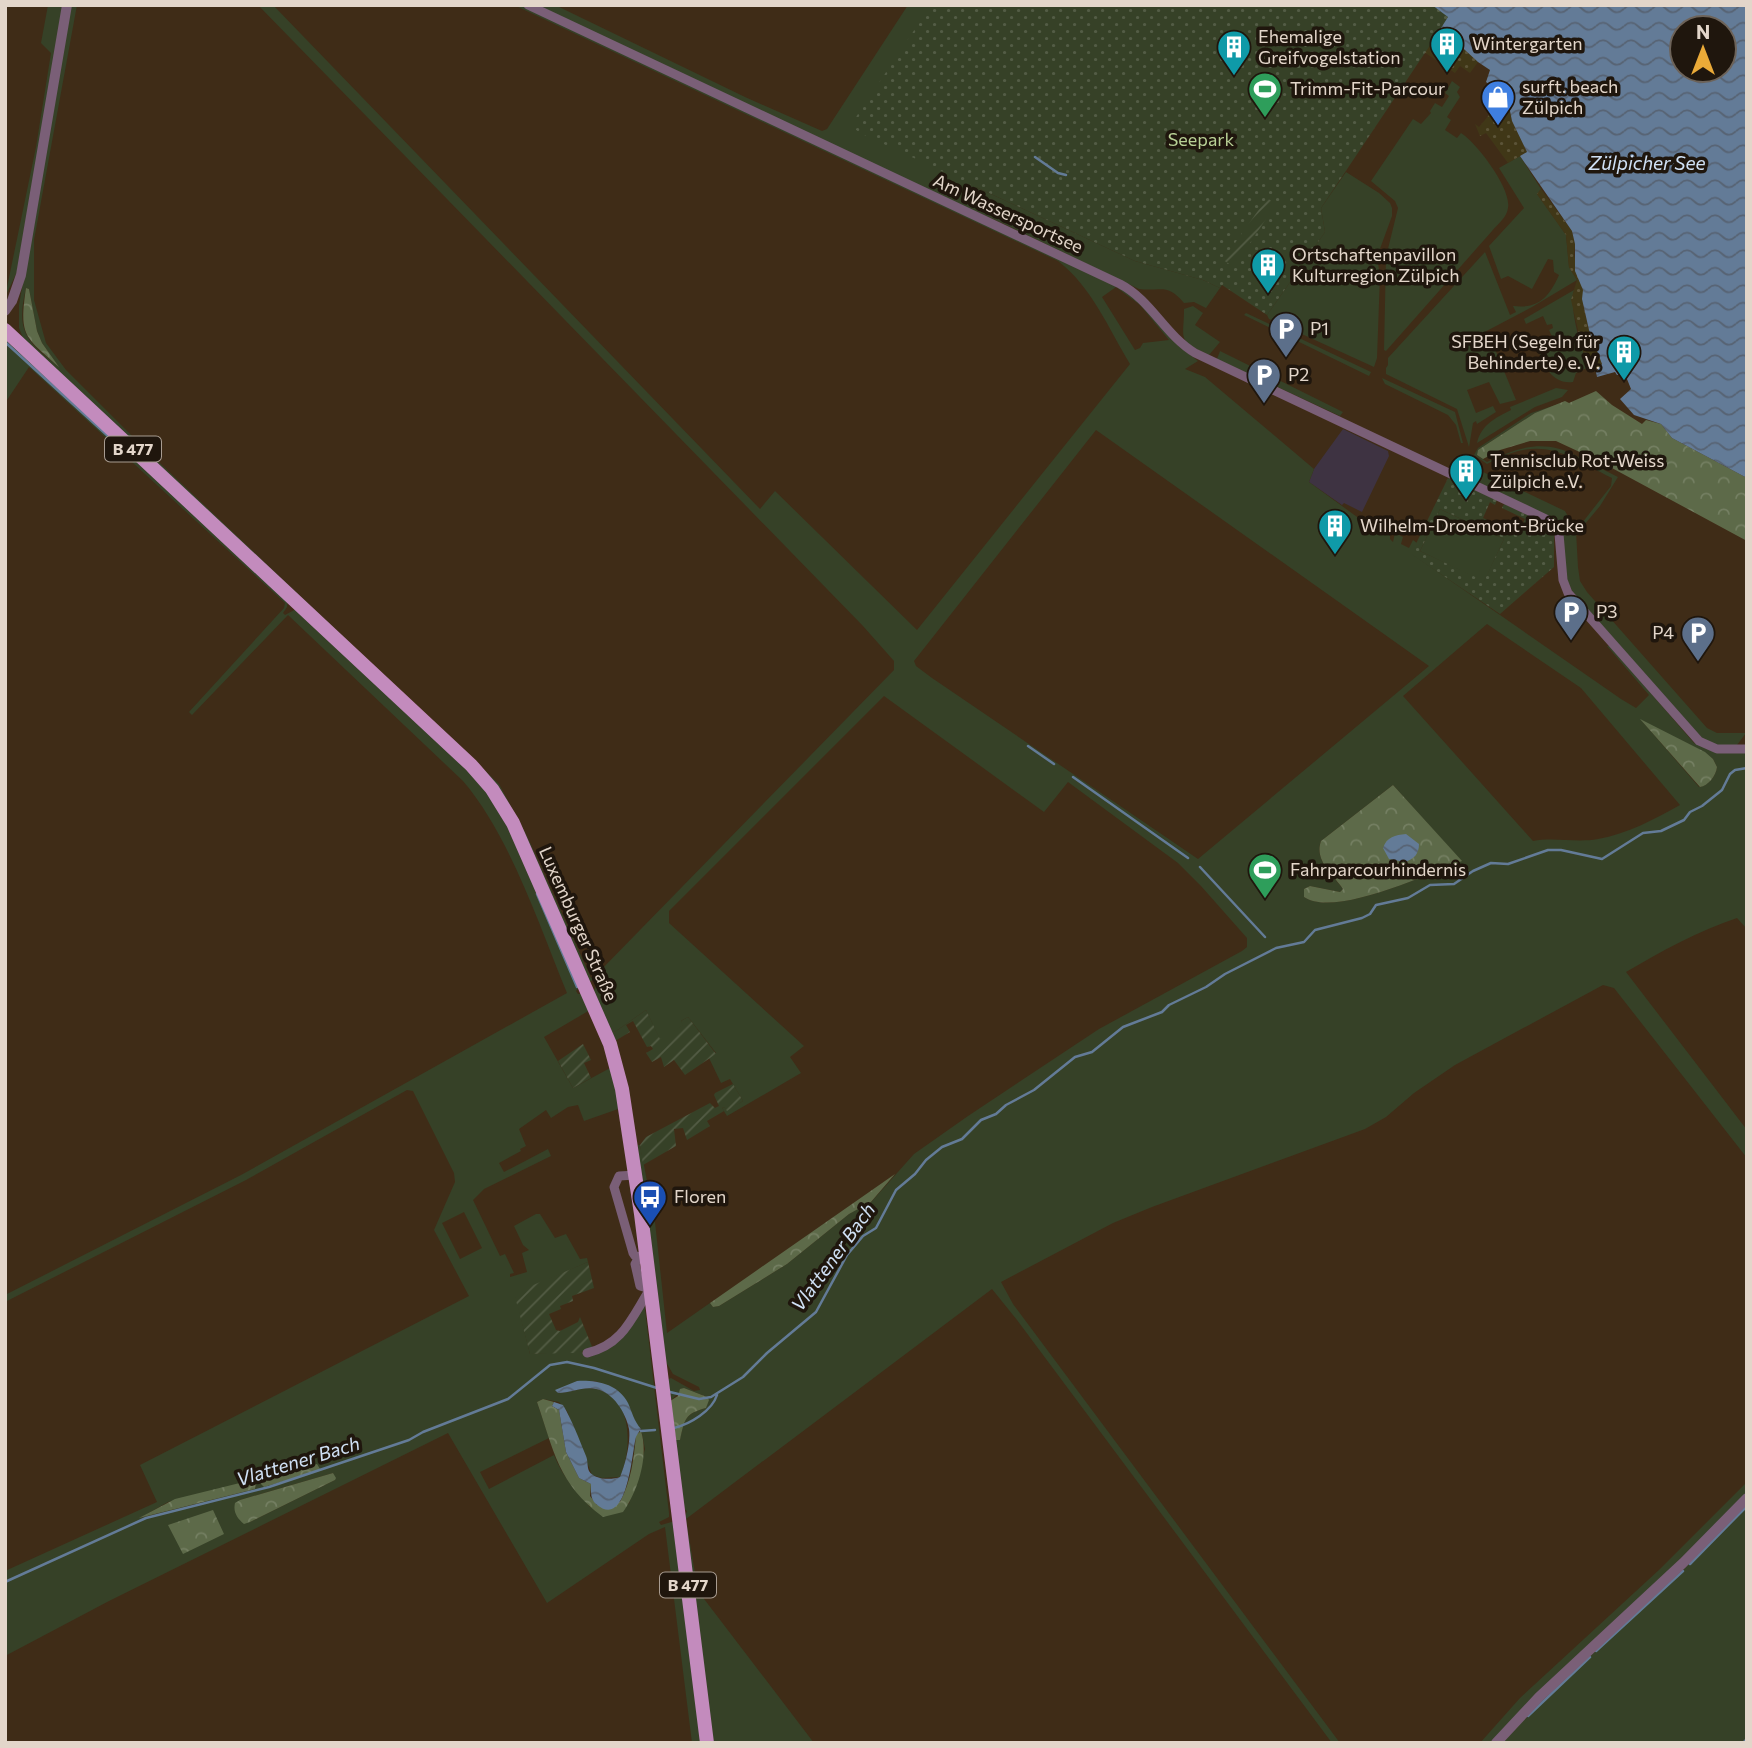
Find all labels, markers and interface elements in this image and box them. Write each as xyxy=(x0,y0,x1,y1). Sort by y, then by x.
north arrow xyxy=(1668,14,1738,84)
text: N xyxy=(1696,20,1710,43)
place label: Ehemalige Greifvogelstation xyxy=(1258,25,1401,68)
building icon: Wintergarten xyxy=(1428,25,1466,74)
building icon: Ehemalige Greifvogelstation xyxy=(1215,28,1253,77)
place label: Wintergarten xyxy=(1472,32,1583,54)
sports icon: Trimm-Fit-Parcour xyxy=(1246,70,1284,119)
place label: surft. beach Zülpich xyxy=(1522,75,1618,118)
place label: Trimm-Fit-Parcour xyxy=(1290,77,1445,99)
shop icon: surft. beach Zülpich xyxy=(1479,78,1517,127)
park label: Seepark xyxy=(1168,128,1235,150)
water label: Zülpicher See xyxy=(1587,151,1706,174)
street label: Am Wassersportsee xyxy=(930,169,1087,257)
place label: Ortschaftenpavillon Kulturregion Zülpich xyxy=(1292,243,1460,286)
building icon: Ortschaftenpavillon Kulturregion Zülpich xyxy=(1249,246,1287,295)
parking icon: P1 xyxy=(1267,310,1305,359)
place label: P1 xyxy=(1310,317,1329,339)
place label: SFBEH (Segeln für Behinderte) e. V. xyxy=(1451,330,1600,373)
building icon: SFBEH (Segeln für Behinderte) e. V. xyxy=(1605,333,1643,382)
parking icon: P2 xyxy=(1245,356,1283,405)
place label: P2 xyxy=(1288,363,1309,385)
road number: B 477 xyxy=(105,436,161,462)
place label: Tennisclub Rot-Weiss Zülpich e.V. xyxy=(1490,449,1664,492)
building icon: Tennisclub Rot-Weiss Zülpich e.V. xyxy=(1447,452,1485,501)
building icon: Wilhelm-Droemont-Brücke xyxy=(1316,507,1354,556)
place label: Wilhelm-Droemont-Brücke xyxy=(1360,514,1584,536)
parking icon: P3 xyxy=(1552,593,1590,642)
place label: P3 xyxy=(1596,600,1618,622)
parking icon: P4 xyxy=(1679,614,1717,663)
place label: P4 xyxy=(1652,621,1674,643)
street label: Luxemburger Straße xyxy=(535,843,623,1004)
sports icon: Fahrparcourhindernis xyxy=(1246,851,1284,900)
place label: Fahrparcourhindernis xyxy=(1290,858,1466,880)
bus stop icon: Floren xyxy=(631,1178,669,1227)
place label: Floren xyxy=(674,1185,726,1207)
water label: Vlattener Bach xyxy=(786,1198,880,1315)
water label: Vlattener Bach xyxy=(233,1431,362,1490)
road number: B 477 xyxy=(660,1572,716,1597)

